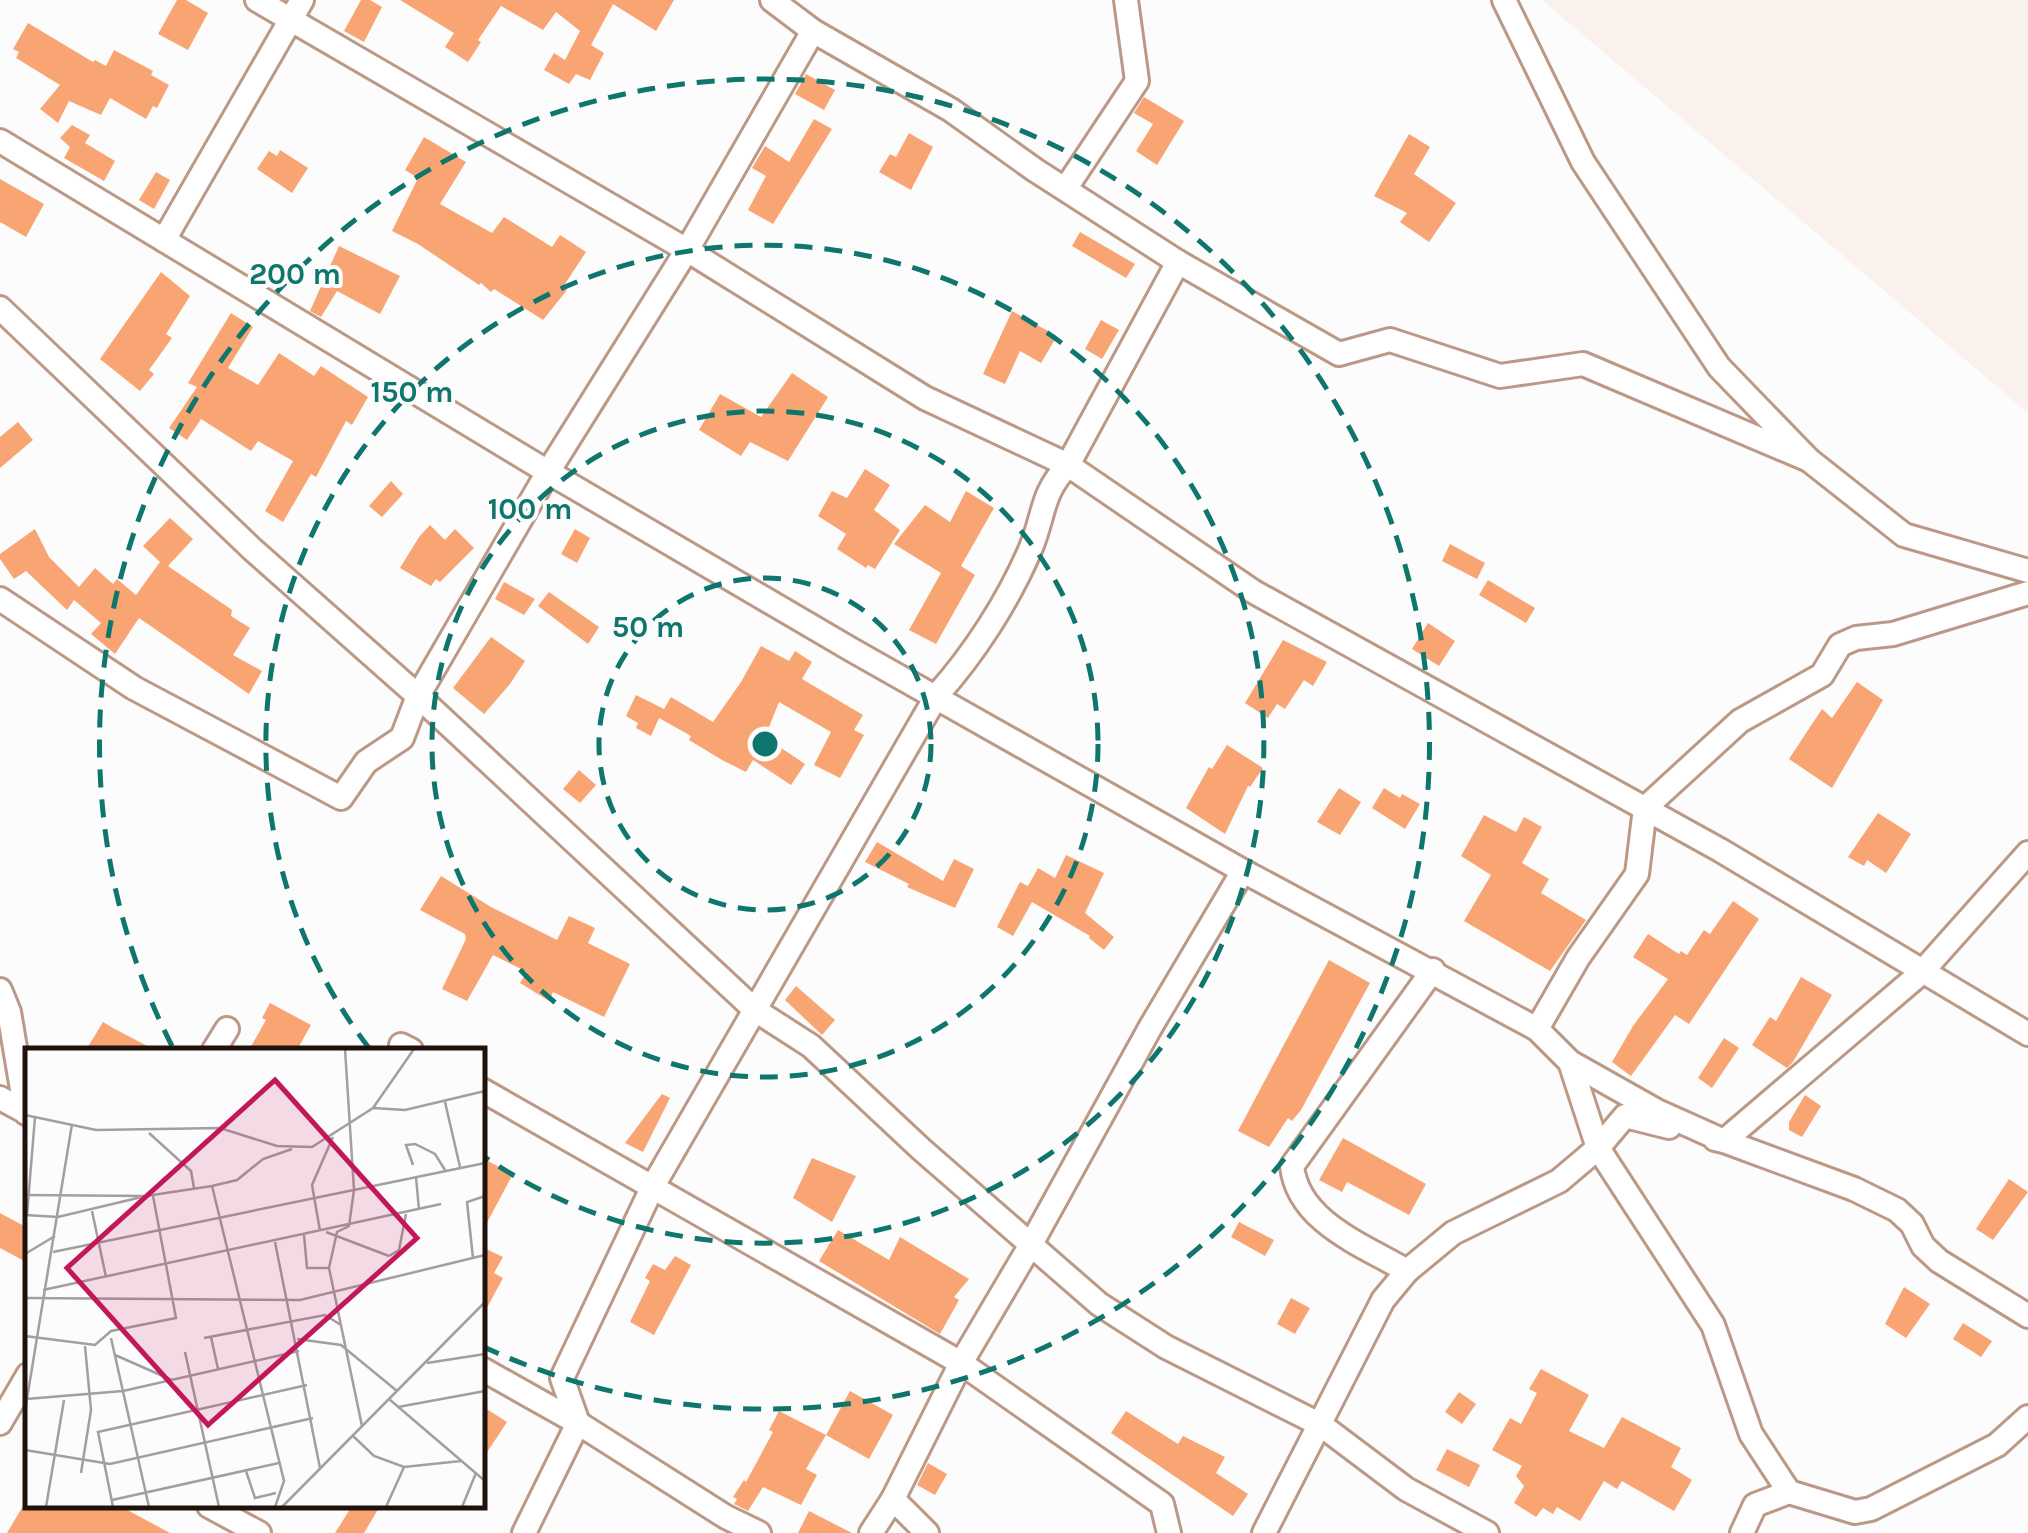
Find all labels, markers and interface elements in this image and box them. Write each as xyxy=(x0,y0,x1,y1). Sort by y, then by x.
text: 200 m xyxy=(249,256,341,292)
text: 150 m xyxy=(370,374,454,410)
text: 100 m xyxy=(488,491,572,527)
text: 50 m xyxy=(612,609,684,645)
centre of rings xyxy=(747,726,783,762)
inset map xyxy=(25,1048,485,1508)

